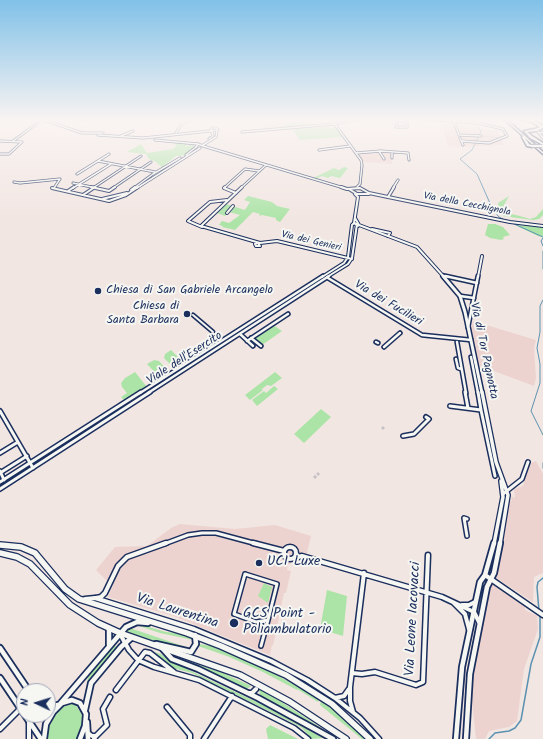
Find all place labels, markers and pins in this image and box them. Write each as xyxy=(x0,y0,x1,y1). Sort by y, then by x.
place label: Chiesa di San Gabriele Arcangelo xyxy=(106,284,273,298)
marker: Chiesa di San Gabriele Arcangelo xyxy=(93,286,103,296)
place label: Chiesa di Santa Barbara xyxy=(107,300,179,328)
marker: Chiesa di Santa Barbara xyxy=(182,309,192,319)
place label: UCI Luxe xyxy=(267,555,320,571)
marker: UCI Luxe xyxy=(254,558,264,568)
place label: GCS Point - Poliambulatorio xyxy=(243,607,332,640)
marker: GCS Point - Poliambulatorio xyxy=(228,617,240,629)

